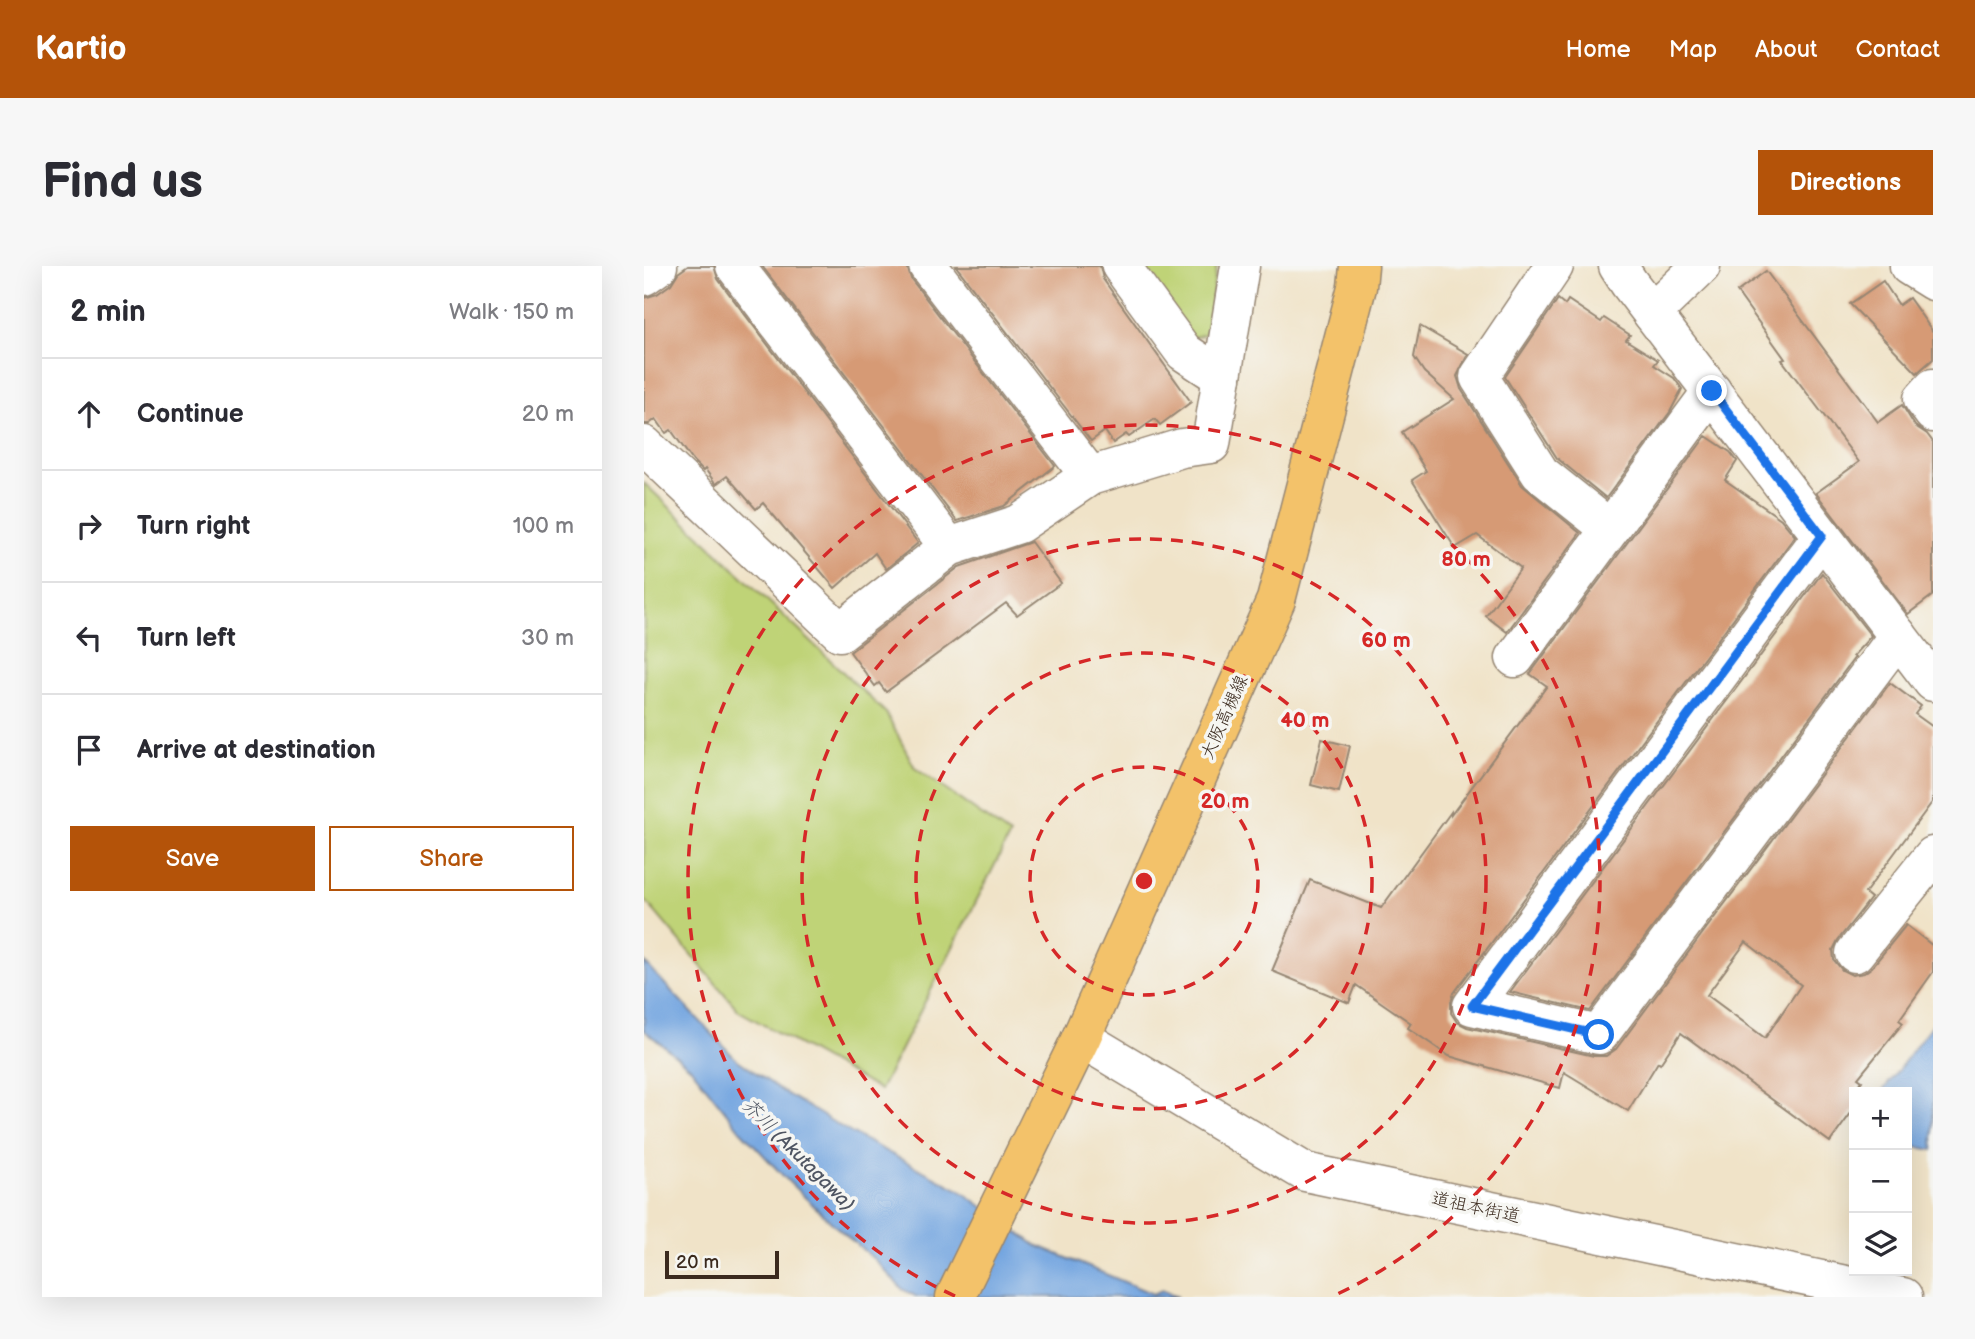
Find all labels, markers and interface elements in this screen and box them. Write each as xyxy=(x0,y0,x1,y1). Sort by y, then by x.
text: Kartio xyxy=(35,29,127,69)
text: Home xyxy=(1566,35,1631,64)
text: Map xyxy=(1669,35,1717,64)
text: About xyxy=(1755,35,1817,64)
text: Contact xyxy=(1855,35,1940,64)
button: Directions xyxy=(1758,150,1933,215)
text: Find us xyxy=(42,153,203,212)
text: 2 min xyxy=(70,294,146,330)
text: Walk · 150 m xyxy=(449,298,574,326)
route end xyxy=(1696,375,1727,406)
icon: ahead xyxy=(70,395,108,433)
text: Continue xyxy=(137,399,244,430)
text: 20 m xyxy=(522,400,574,428)
icon: right xyxy=(70,507,108,545)
text: Turn right xyxy=(137,511,250,542)
text: 100 m xyxy=(513,512,574,540)
text: 80 m xyxy=(1441,547,1491,572)
icon: left xyxy=(70,619,108,657)
text: Turn left xyxy=(137,623,236,654)
text: 30 m xyxy=(521,624,574,652)
text: 60 m xyxy=(1361,628,1411,653)
street label: 大阪高槻線 xyxy=(1197,672,1252,763)
text: 40 m xyxy=(1280,708,1330,733)
icon: arrive xyxy=(70,731,108,769)
text: Arrive at destination xyxy=(137,735,376,766)
text: 20 m xyxy=(1201,789,1249,814)
button: Save xyxy=(70,826,315,891)
button: Share xyxy=(329,826,574,891)
centre of rings xyxy=(1132,869,1156,893)
route start xyxy=(1583,1019,1614,1050)
map controls xyxy=(1849,1087,1912,1276)
button: + xyxy=(1849,1087,1912,1150)
water label: 芥川 (Akutagawa) xyxy=(737,1094,859,1216)
button: − xyxy=(1849,1150,1912,1213)
street label: 道祖本街道 xyxy=(1430,1188,1522,1227)
button: layers xyxy=(1849,1213,1912,1276)
scale bar xyxy=(665,1248,779,1280)
text: 20 m xyxy=(676,1251,719,1274)

